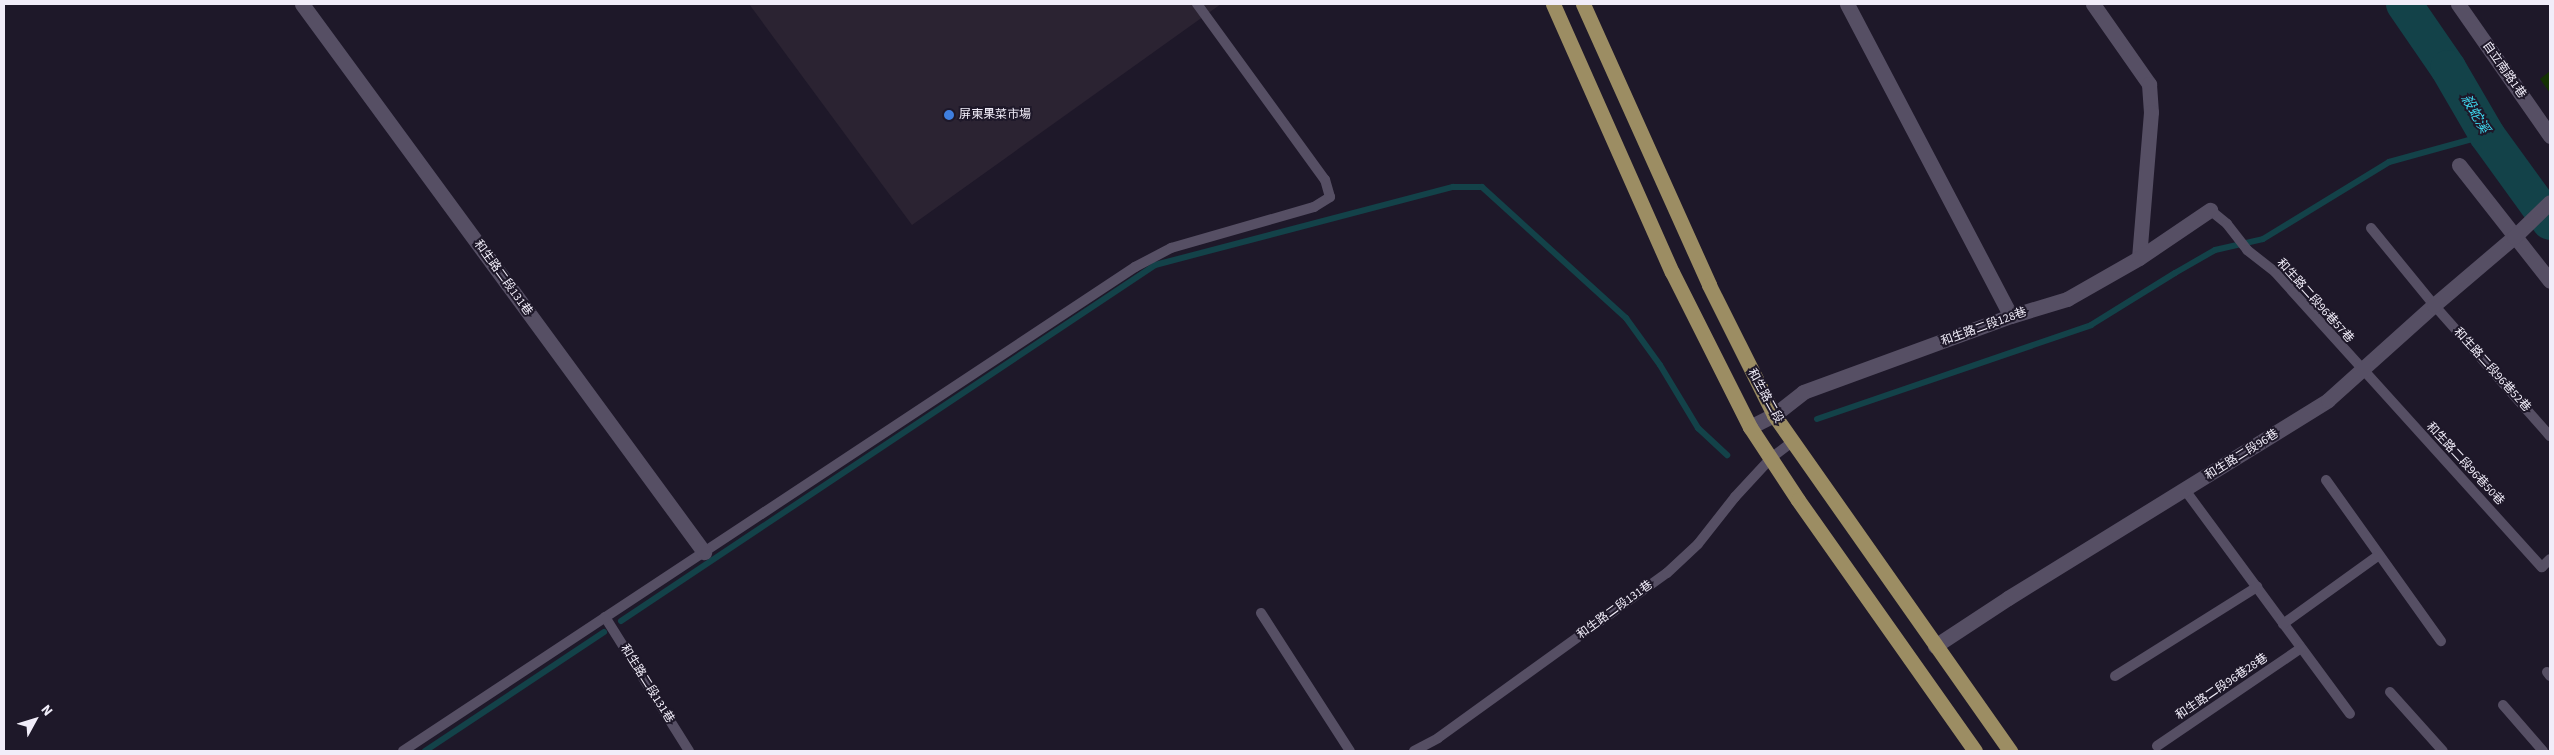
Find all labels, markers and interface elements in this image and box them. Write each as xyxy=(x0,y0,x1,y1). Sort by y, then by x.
street label: 自立南路1巷 xyxy=(2479,39,2529,101)
water label: 殺蛇溪 xyxy=(2457,92,2493,136)
place label: 屏東果菜市場 xyxy=(959,108,1031,122)
marker: 屏東果菜市場 xyxy=(943,109,955,121)
street label: 和生路二段131巷 xyxy=(471,237,535,319)
street label: 和生路二段96巷57巷 xyxy=(2274,256,2356,346)
street label: 和生路二段128巷 xyxy=(1939,305,2029,349)
street label: 和生路二段96巷52巷 xyxy=(2451,325,2533,415)
street label: 和生路二段 xyxy=(1744,366,1786,426)
street label: 和生路二段96巷50巷 xyxy=(2423,420,2507,508)
street label: 和生路二段96巷 xyxy=(2203,427,2281,483)
street label: 和生路二段131巷 xyxy=(1574,578,1656,642)
street label: 和生路二段131巷 xyxy=(617,642,677,726)
street label: 和生路二段96巷28巷 xyxy=(2173,651,2271,723)
north arrow xyxy=(10,695,60,745)
text: N xyxy=(36,701,57,720)

